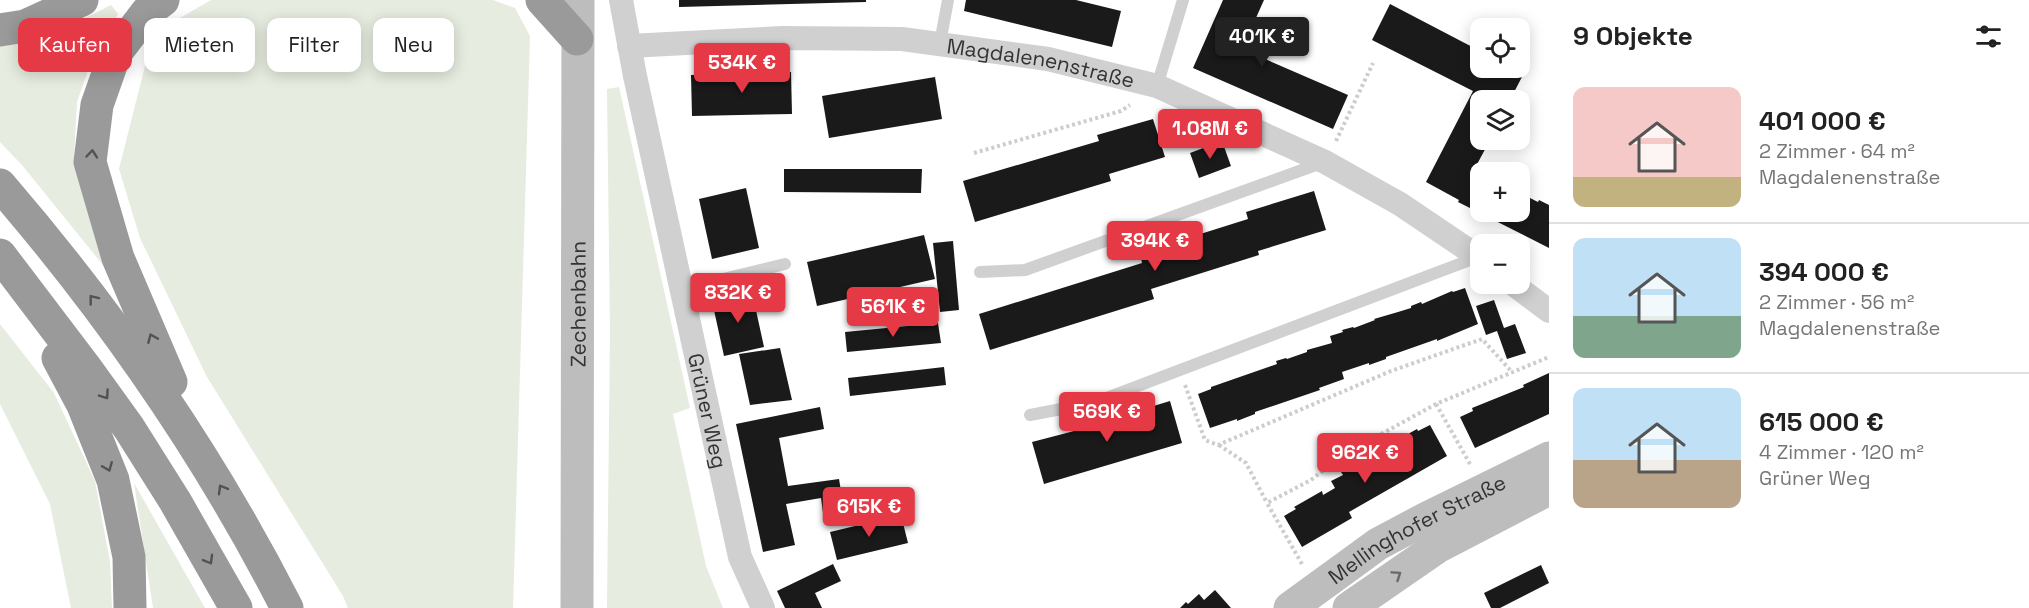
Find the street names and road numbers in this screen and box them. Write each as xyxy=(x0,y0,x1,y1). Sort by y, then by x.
street label: Magdalenenstraße xyxy=(945,32,1137,93)
street label: Zechenbahn xyxy=(564,241,591,367)
street label: Grüner Weg xyxy=(682,351,734,471)
street label: Mellinghofer Straße xyxy=(1322,468,1510,590)

